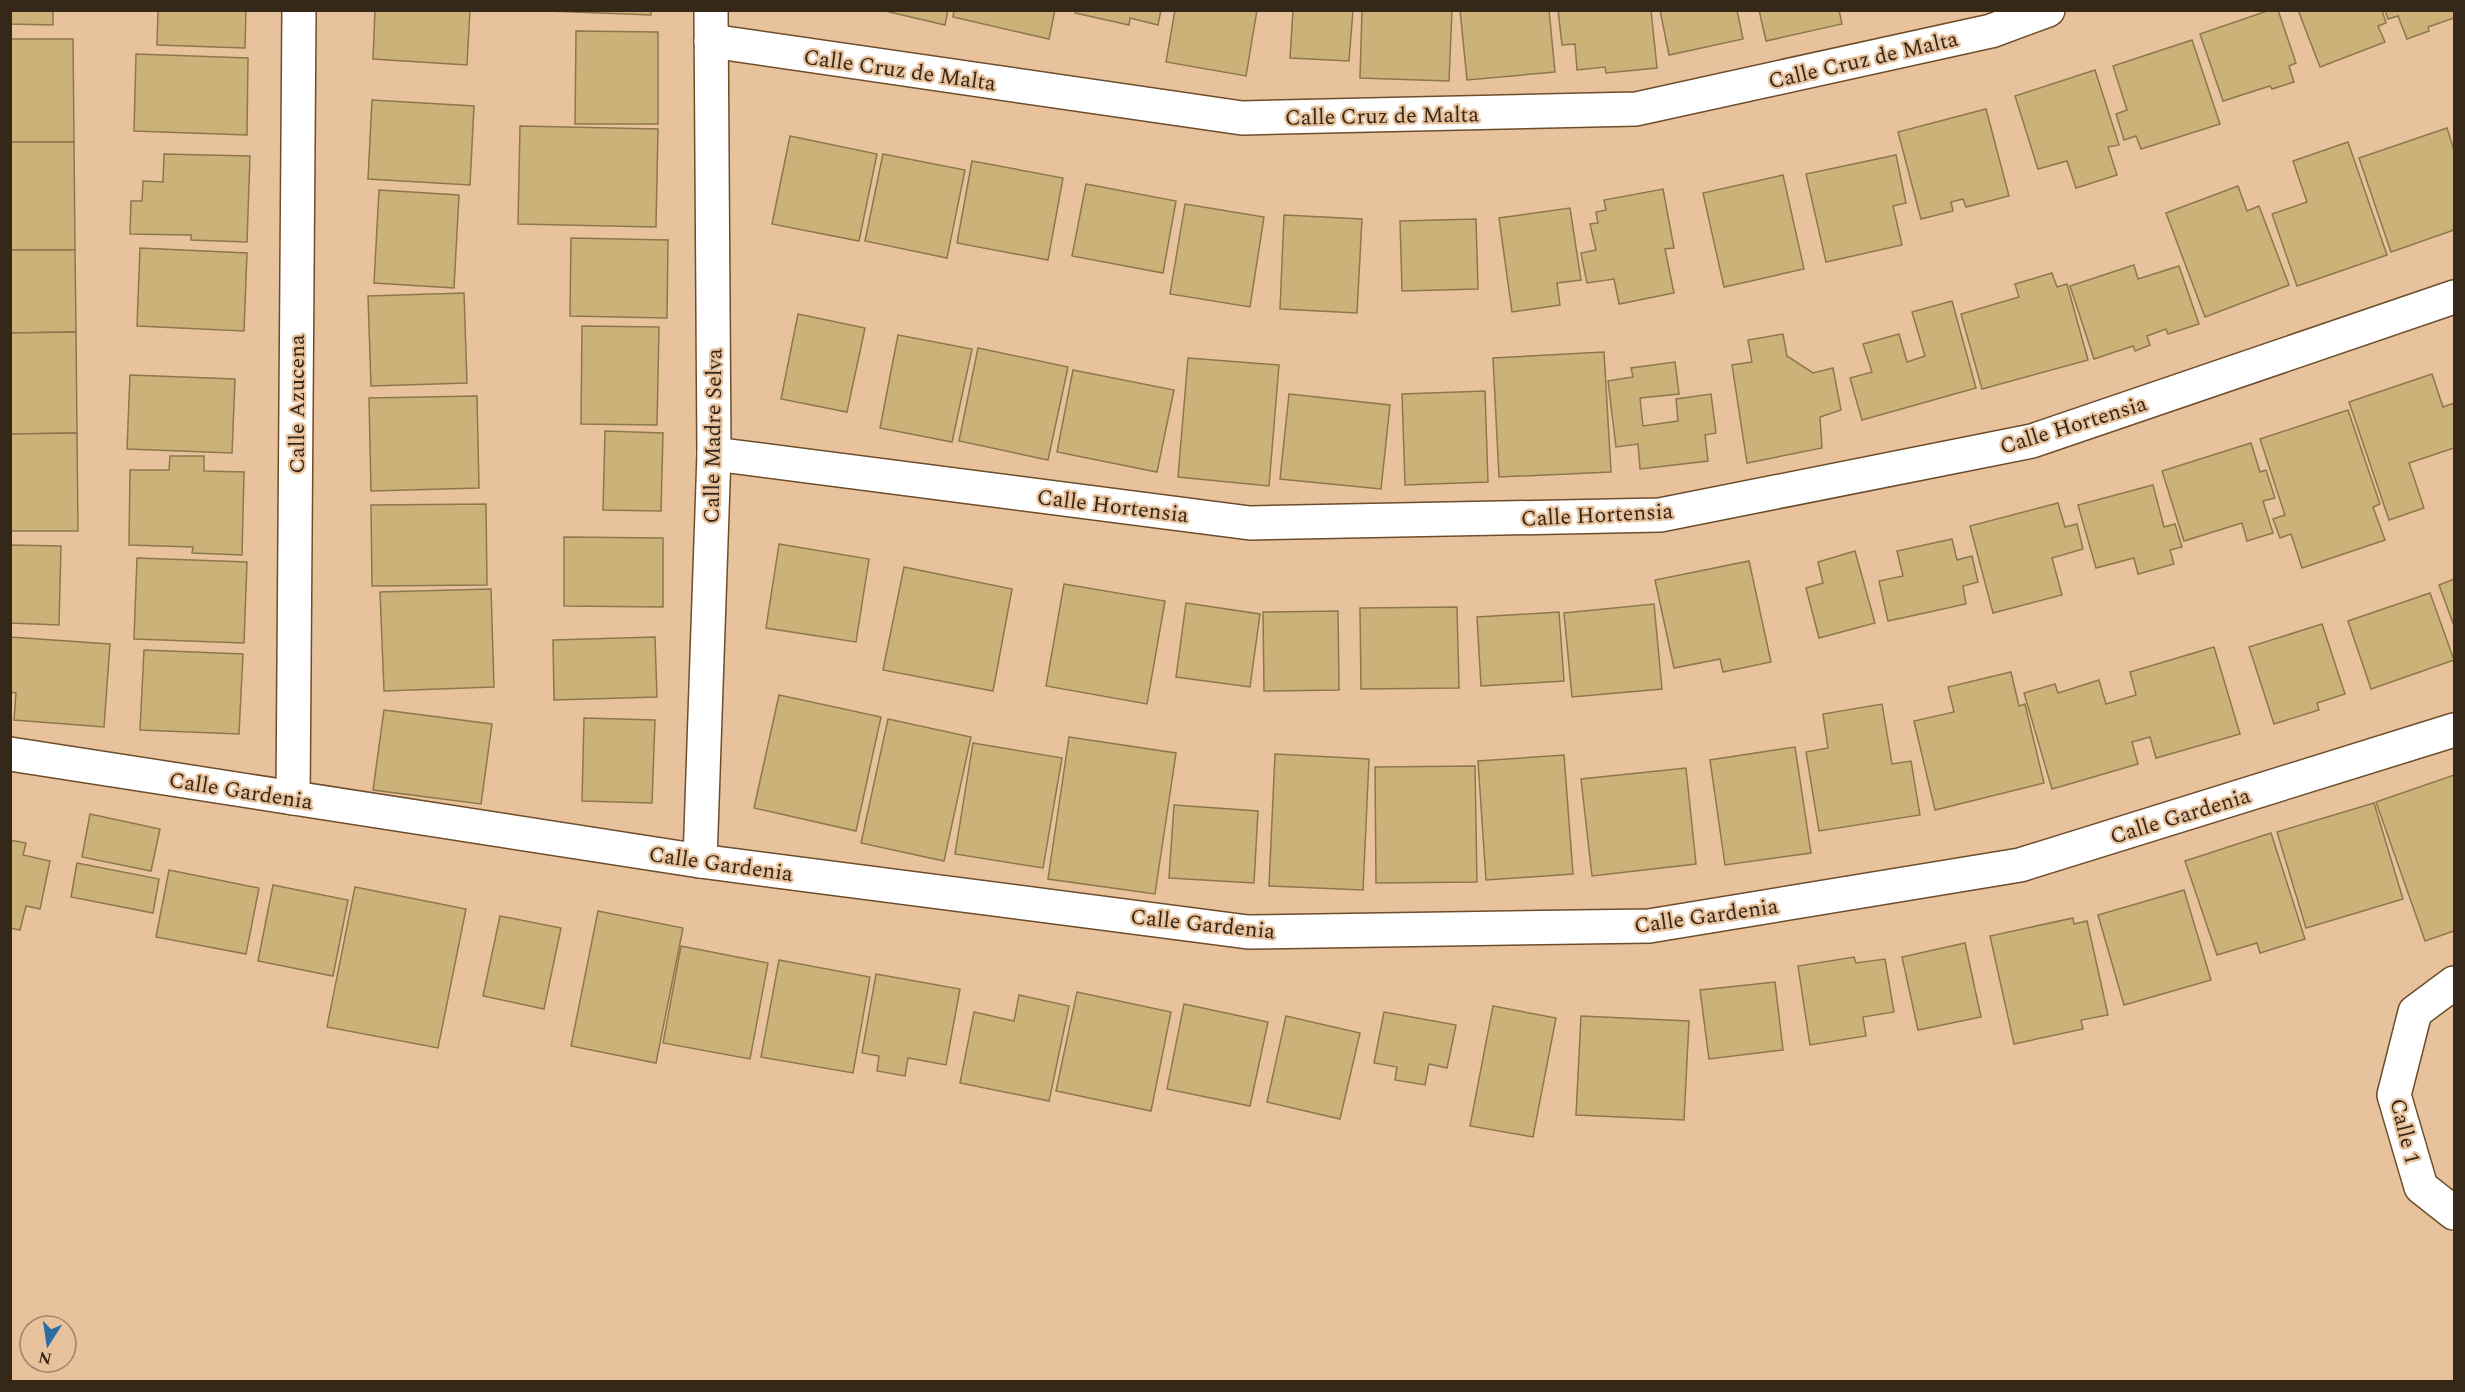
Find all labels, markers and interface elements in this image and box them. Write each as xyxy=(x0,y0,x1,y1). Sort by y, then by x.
street label: Calle Cruz de Malta xyxy=(1765,23,1962,98)
street label: Calle Cruz de Malta xyxy=(801,41,998,100)
street label: Calle Cruz de Malta xyxy=(1285,98,1480,135)
street label: Calle Azucena xyxy=(281,334,314,474)
street label: Calle Madre Selva xyxy=(695,348,732,524)
street label: Calle Hortensia xyxy=(1996,387,2151,464)
street label: Calle Hortensia xyxy=(1035,481,1191,532)
street label: Calle Hortensia xyxy=(1520,495,1674,536)
street label: Calle Gardenia xyxy=(166,764,315,819)
street label: Calle Gardenia xyxy=(2106,779,2255,853)
street label: Calle Gardenia xyxy=(647,838,795,891)
street label: Calle Gardenia xyxy=(1632,890,1781,943)
street label: Calle Gardenia xyxy=(1129,900,1277,949)
street label: Calle 1 xyxy=(2380,1095,2429,1168)
north arrow xyxy=(18,1314,78,1374)
text: N xyxy=(36,1345,54,1371)

